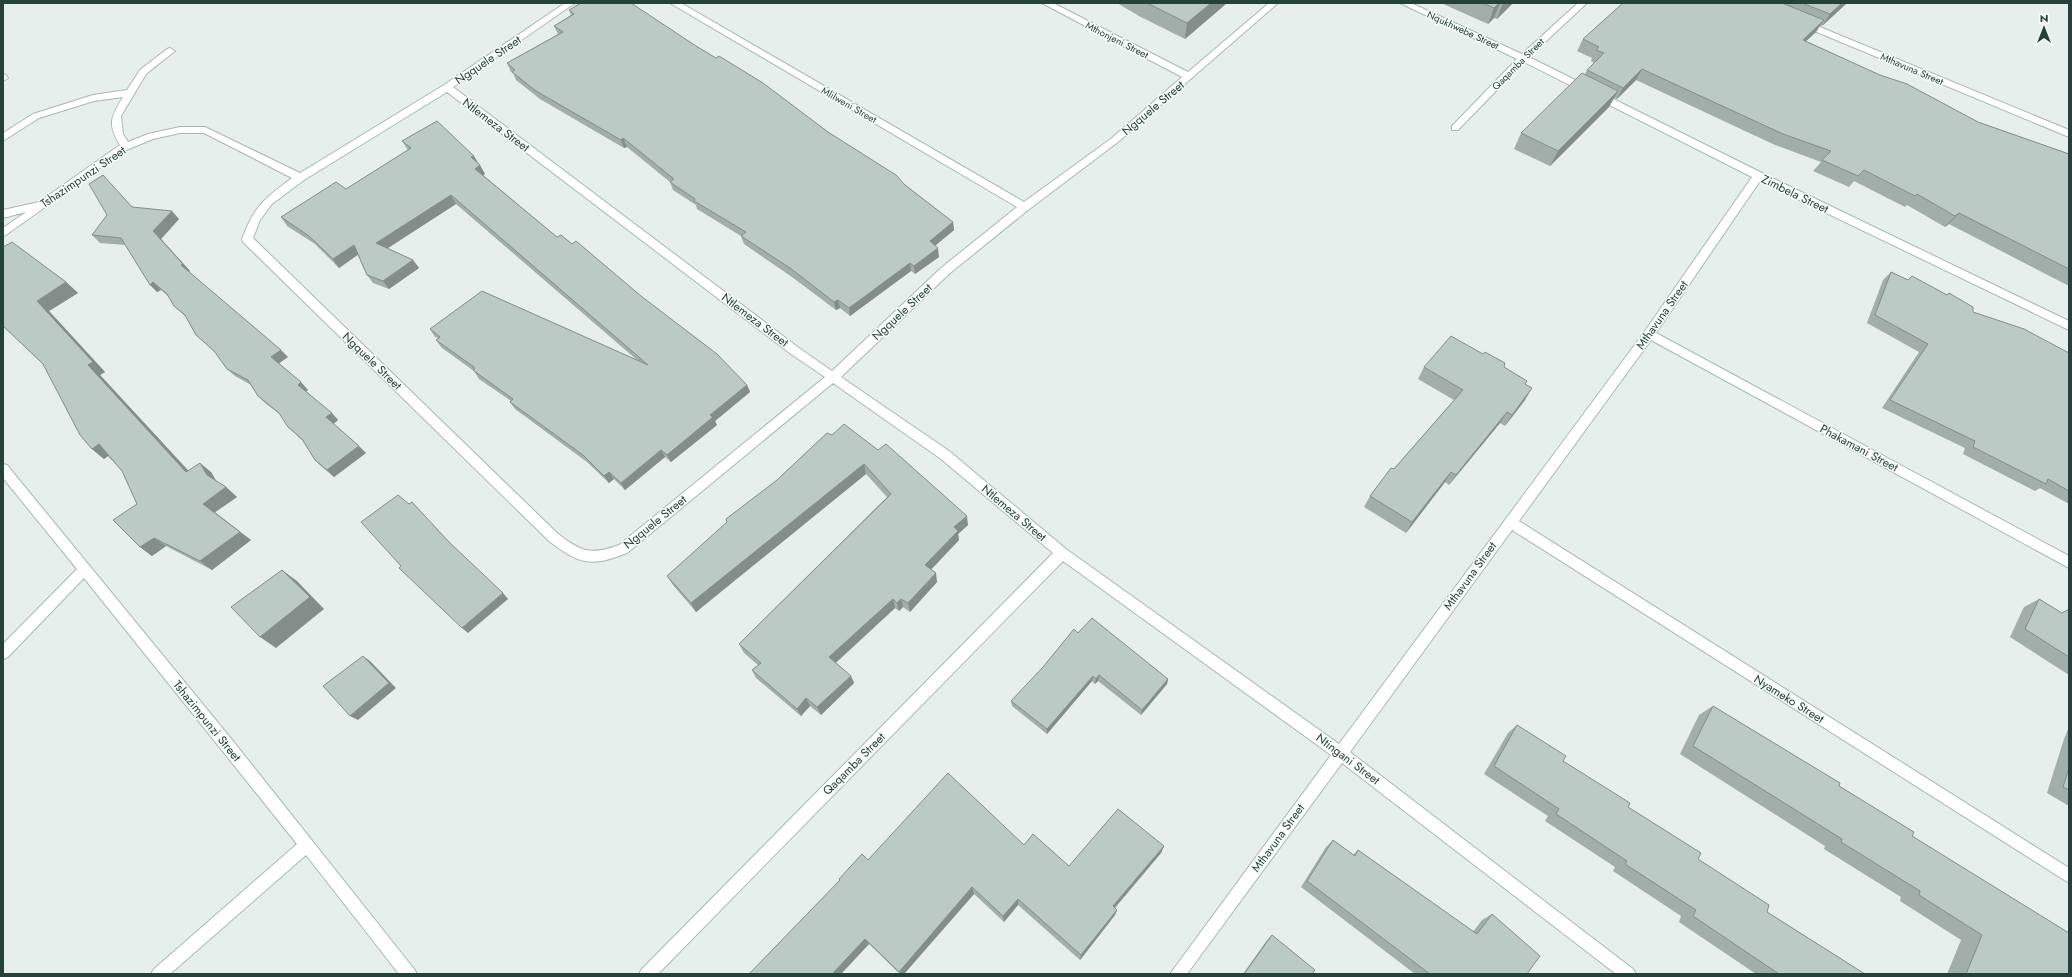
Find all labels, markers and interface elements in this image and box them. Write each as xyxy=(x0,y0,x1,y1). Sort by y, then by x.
street label: Nqukhwebe Street xyxy=(1425,7,1502,53)
north arrow xyxy=(2024,8,2064,48)
text: N xyxy=(2040,10,2048,26)
street label: Mthonjeni Street xyxy=(1083,18,1152,63)
street label: Ngquele Street xyxy=(451,31,525,89)
street label: Qaqamba Street xyxy=(1489,34,1548,93)
street label: Mthavuna Street xyxy=(1878,49,1946,89)
street label: Ngquele Street xyxy=(1118,76,1188,140)
street label: Mlilweni Street xyxy=(818,83,880,127)
street label: Ntlemeza Street xyxy=(459,94,533,156)
street label: Tshazimpunzi Street xyxy=(37,142,129,212)
street label: Zimbela Street xyxy=(1758,170,1832,218)
street label: Mthavuna Street xyxy=(1632,277,1693,353)
street label: Ngquele Street xyxy=(868,279,936,345)
street label: Ntlemeza Street xyxy=(718,289,792,351)
street label: Ngquele Street xyxy=(338,328,406,394)
street label: Phakamani Street xyxy=(1817,420,1902,476)
street label: Ntlemeza Street xyxy=(978,480,1051,546)
street label: Ngquele Street xyxy=(620,491,691,553)
street label: Mthavuna Street xyxy=(1439,538,1501,614)
street label: Nyameko Street xyxy=(1750,670,1828,728)
street label: Tshazimpunzi Street xyxy=(169,677,245,765)
street label: Qaqamba Street xyxy=(819,729,889,799)
street label: Ntingani Street xyxy=(1312,729,1384,789)
street label: Mthavuna Street xyxy=(1247,800,1309,876)

